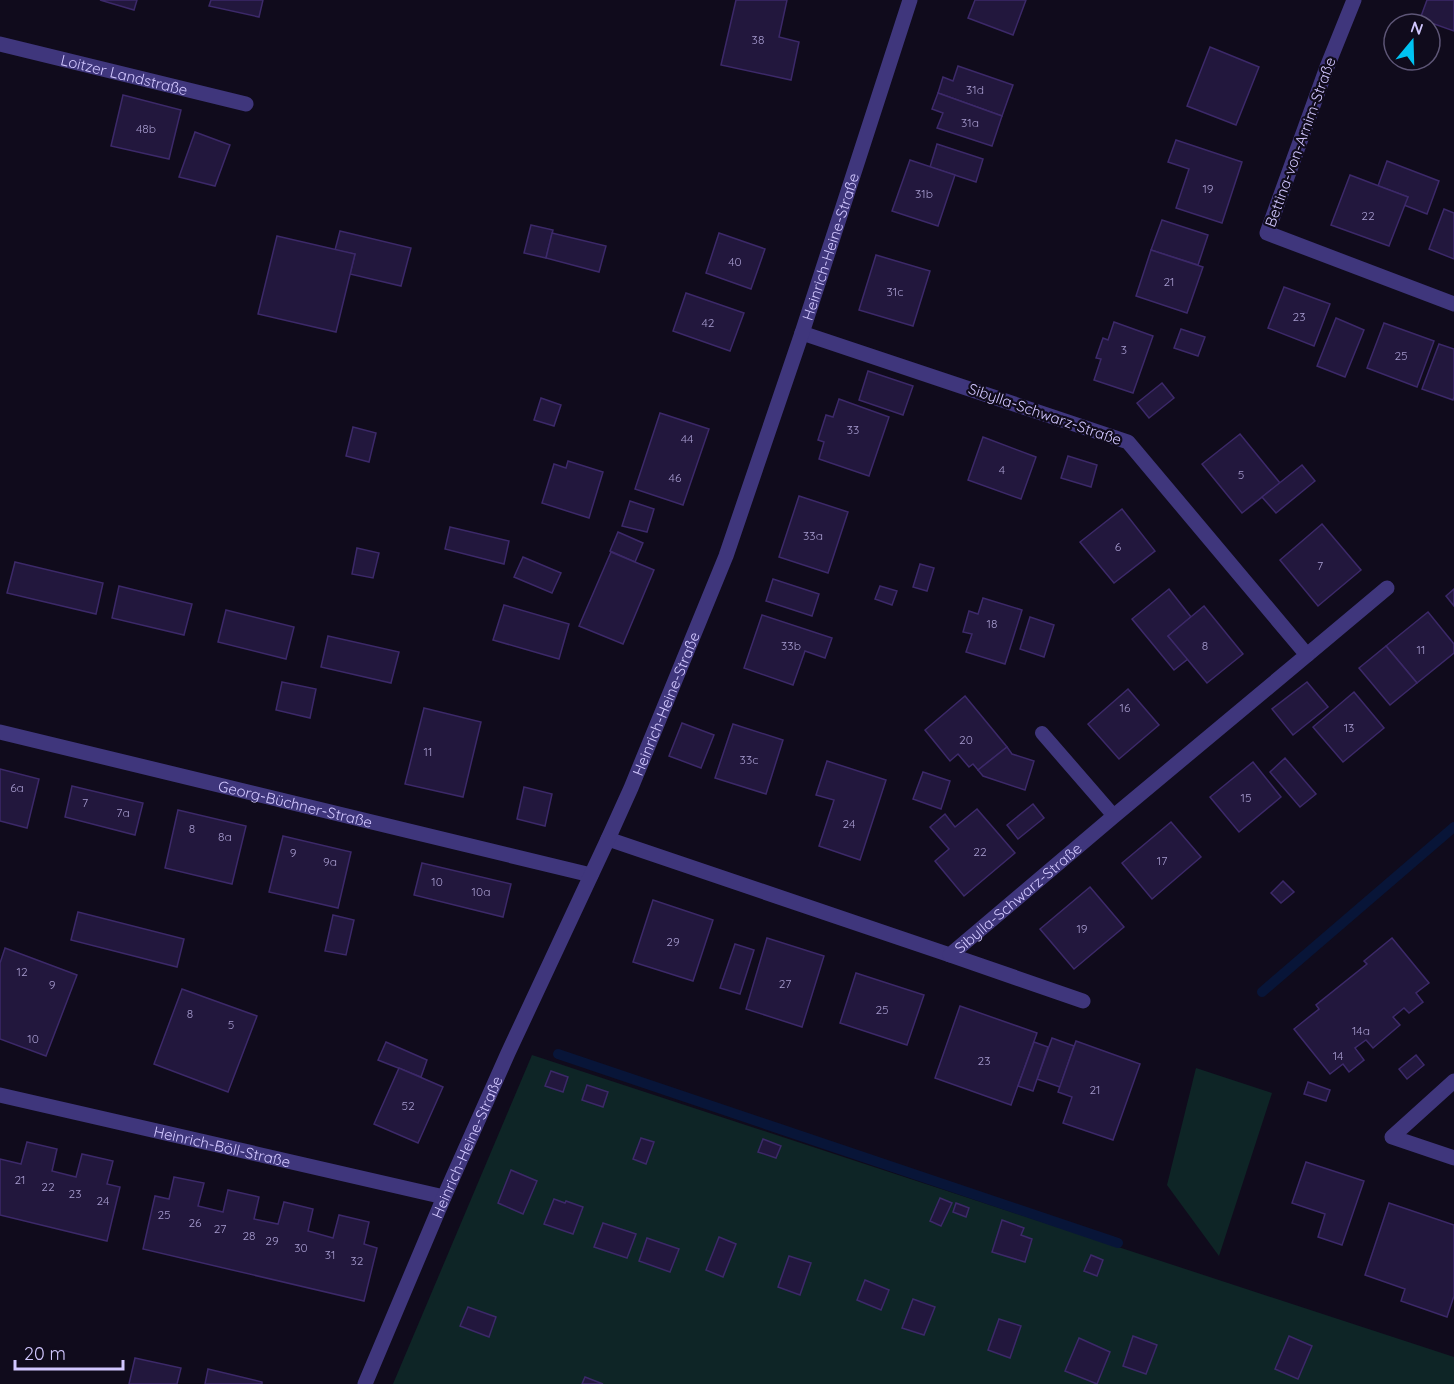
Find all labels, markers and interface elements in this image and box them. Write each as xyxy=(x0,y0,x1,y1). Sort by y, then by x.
north arrow xyxy=(1382,12,1442,72)
text: N xyxy=(1408,16,1426,39)
house number: 38 xyxy=(752,32,764,47)
street label: Loitzer Landstraße xyxy=(59,50,190,99)
street label: Bettina-von-Arnim-Straße xyxy=(1260,55,1340,229)
house number: 31d xyxy=(966,82,984,97)
house number: 31a xyxy=(961,115,979,130)
house number: 48b xyxy=(136,121,156,136)
street label: Heinrich-Heine-Straße xyxy=(797,170,863,323)
house number: 19 xyxy=(1202,181,1214,196)
house number: 31b xyxy=(915,186,933,201)
house number: 22 xyxy=(1361,208,1375,223)
house number: 40 xyxy=(728,254,742,269)
house number: 21 xyxy=(1163,274,1175,289)
house number: 31c xyxy=(887,284,903,299)
house number: 23 xyxy=(1293,309,1305,324)
house number: 42 xyxy=(702,315,715,330)
house number: 3 xyxy=(1121,342,1127,357)
house number: 25 xyxy=(1394,348,1408,363)
street label: Sibylla-Schwarz-Straße xyxy=(966,379,1124,449)
house number: 33 xyxy=(847,422,859,437)
house number: 44 xyxy=(681,431,693,446)
house number: 4 xyxy=(999,462,1005,477)
house number: 5 xyxy=(1238,467,1244,482)
house number: 46 xyxy=(669,470,682,485)
house number: 33a xyxy=(803,528,823,543)
house number: 6 xyxy=(1115,539,1122,554)
house number: 7 xyxy=(1317,558,1323,573)
house number: 18 xyxy=(987,616,997,631)
street label: Heinrich-Heine-Straße xyxy=(628,629,703,778)
house number: 33b xyxy=(781,638,801,653)
house number: 8 xyxy=(1202,638,1208,653)
house number: 11 xyxy=(1417,642,1425,657)
house number: 16 xyxy=(1120,700,1131,715)
house number: 13 xyxy=(1344,720,1354,735)
house number: 20 xyxy=(959,732,973,747)
house number: 11 xyxy=(424,744,432,759)
house number: 33c xyxy=(740,752,758,767)
street label: Georg-Büchner-Straße xyxy=(216,776,374,831)
house number: 6a xyxy=(10,780,24,795)
house number: 15 xyxy=(1241,790,1251,805)
house number: 7 xyxy=(82,795,88,810)
house number: 7a xyxy=(116,805,130,820)
house number: 24 xyxy=(843,816,855,831)
house number: 8 xyxy=(189,821,195,836)
house number: 8a xyxy=(218,829,232,844)
street label: Sibylla-Schwarz-Straße xyxy=(950,838,1085,957)
house number: 22 xyxy=(973,844,987,859)
house number: 9 xyxy=(290,845,297,860)
house number: 17 xyxy=(1157,853,1167,868)
house number: 9a xyxy=(323,854,337,869)
house number: 10 xyxy=(431,874,443,889)
house number: 10a xyxy=(472,884,490,899)
house number: 19 xyxy=(1076,921,1088,936)
house number: 29 xyxy=(666,934,680,949)
house number: 12 xyxy=(16,964,28,979)
house number: 27 xyxy=(779,976,791,991)
house number: 9 xyxy=(49,977,56,992)
house number: 25 xyxy=(875,1002,889,1017)
house number: 8 xyxy=(187,1006,193,1021)
house number: 5 xyxy=(228,1017,234,1032)
house number: 14a xyxy=(1352,1023,1370,1038)
house number: 10 xyxy=(27,1031,39,1046)
house number: 14 xyxy=(1333,1048,1343,1063)
house number: 23 xyxy=(978,1053,990,1068)
street label: Heinrich-Heine-Straße xyxy=(427,1073,506,1221)
house number: 21 xyxy=(1089,1082,1101,1097)
house number: 52 xyxy=(401,1098,415,1113)
street label: Heinrich-Böll-Straße xyxy=(152,1121,292,1171)
house number: 21 xyxy=(14,1172,26,1187)
house number: 22 xyxy=(41,1179,55,1194)
house number: 23 xyxy=(69,1186,81,1201)
house number: 24 xyxy=(97,1193,109,1208)
house number: 25 xyxy=(157,1207,171,1222)
house number: 26 xyxy=(188,1215,202,1230)
house number: 27 xyxy=(214,1221,226,1236)
house number: 28 xyxy=(242,1228,256,1243)
house number: 29 xyxy=(265,1233,279,1248)
house number: 30 xyxy=(294,1240,308,1255)
house number: 31 xyxy=(325,1247,335,1262)
house number: 32 xyxy=(351,1253,364,1268)
scale bar xyxy=(15,1333,123,1371)
text: 20 m xyxy=(24,1342,66,1365)

